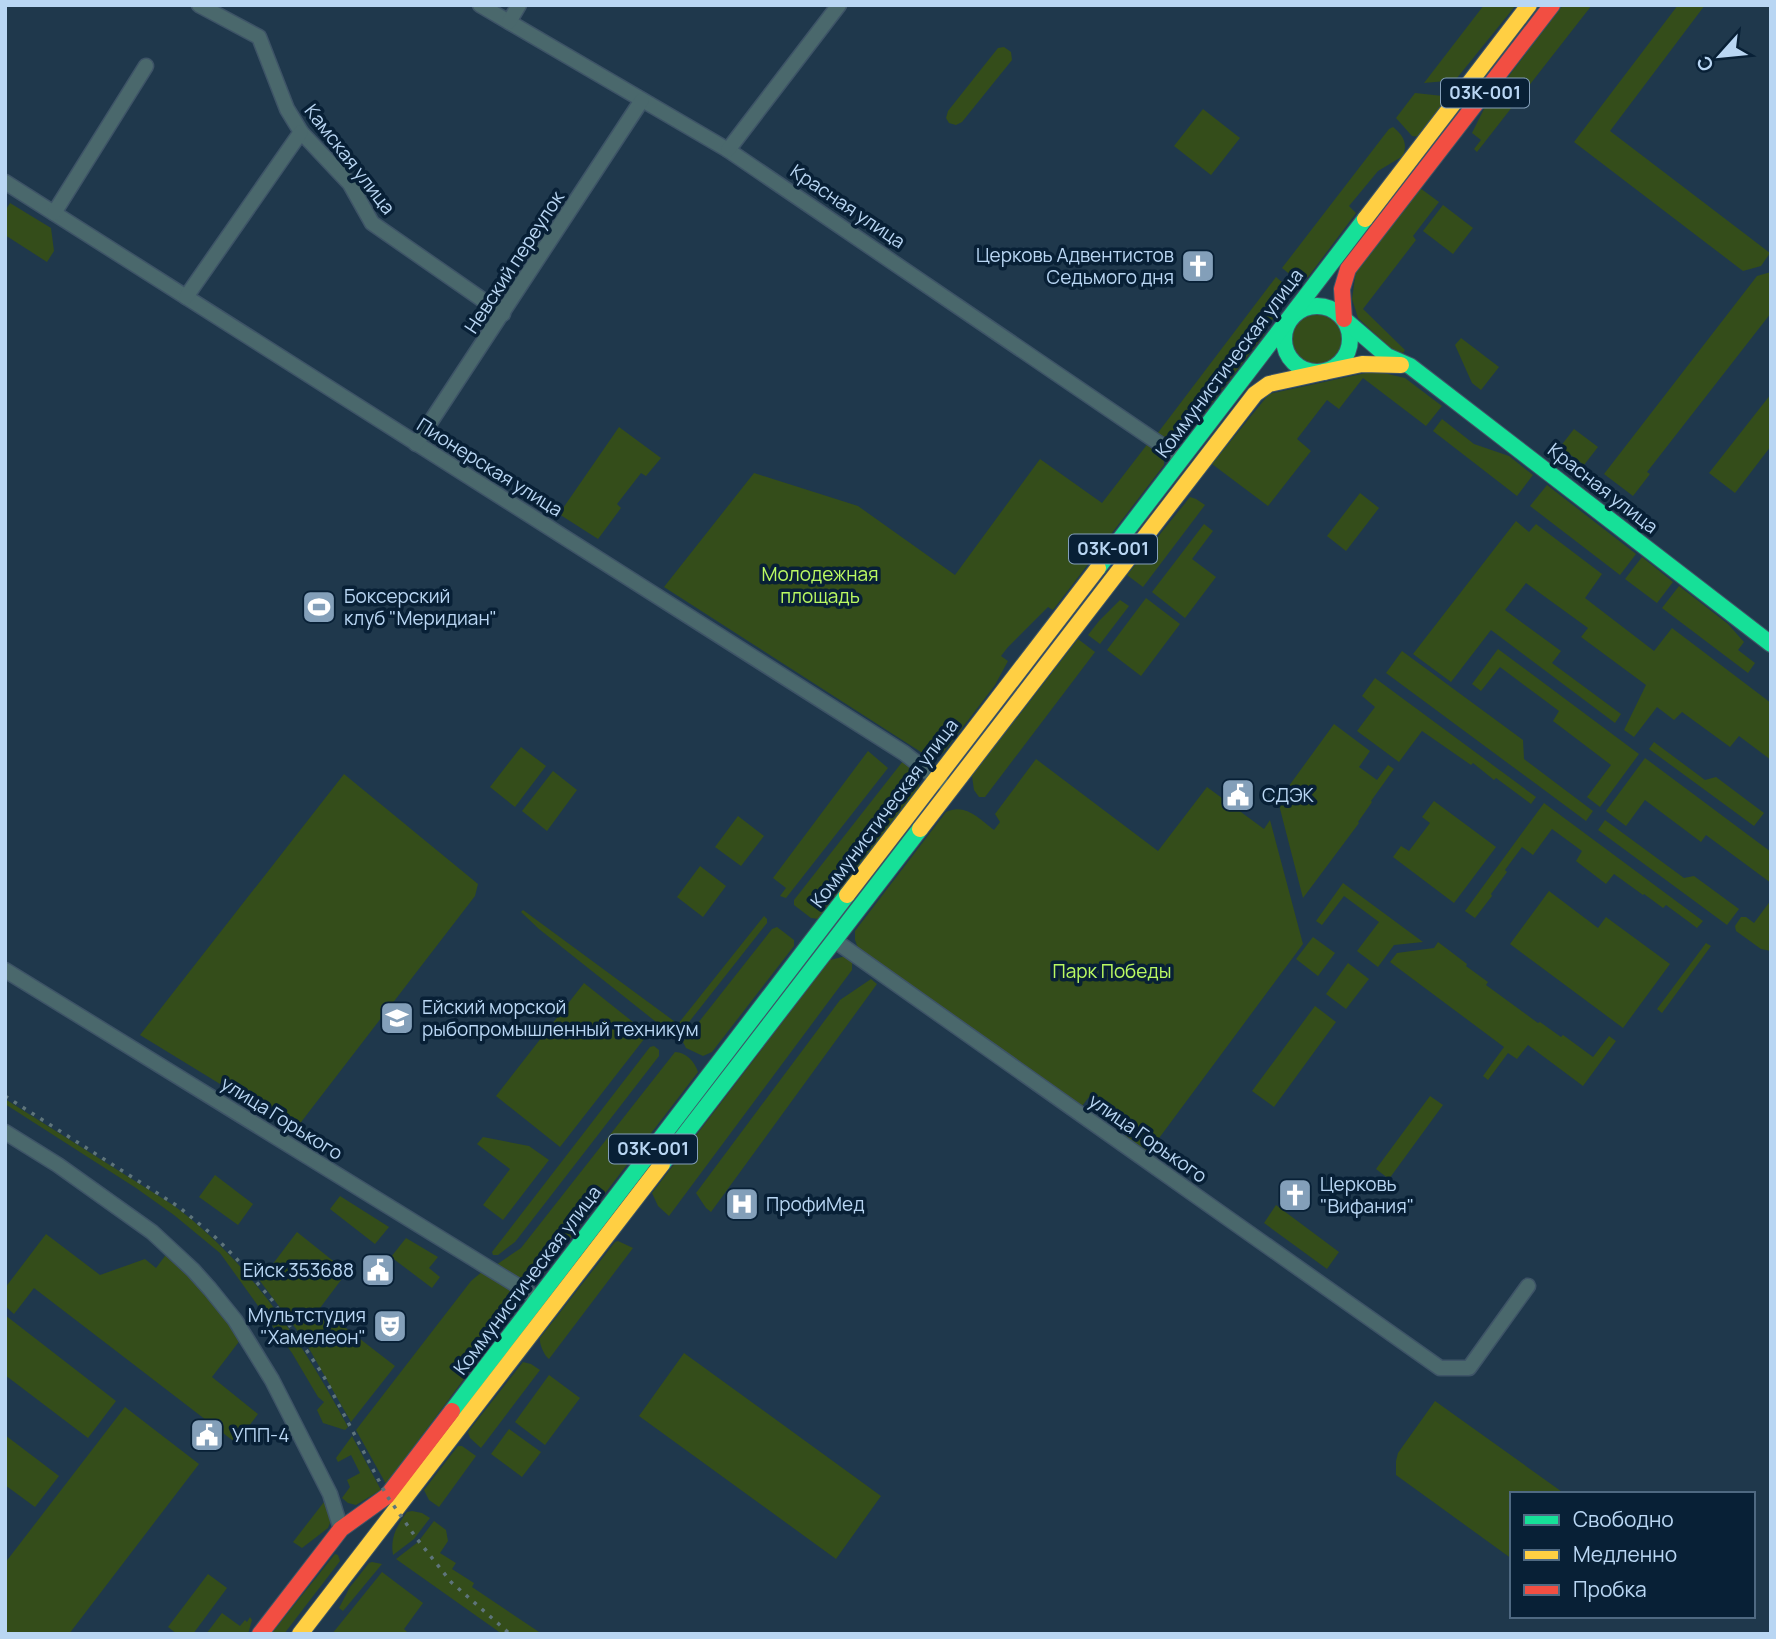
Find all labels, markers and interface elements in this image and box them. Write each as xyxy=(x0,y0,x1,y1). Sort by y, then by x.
north arrow xyxy=(1685,21,1755,91)
text: С xyxy=(1690,52,1720,76)
road number: 03К-001 xyxy=(1441,78,1529,108)
street label: Камская улица xyxy=(299,98,401,220)
street label: Красная улица xyxy=(785,158,911,254)
street label: Невский переулок xyxy=(458,185,570,338)
place label: Церковь Адвентистов Седьмого дня xyxy=(976,242,1174,290)
church icon: Церковь Адвентистов Седьмого дня xyxy=(1179,247,1217,285)
street label: Коммунистическая улица xyxy=(1149,263,1309,463)
street label: Пионерская улица xyxy=(412,412,568,522)
street label: Красная улица xyxy=(1542,437,1664,539)
road number: 03К-001 xyxy=(1069,534,1157,564)
park label: Молодежная площадь xyxy=(761,561,879,609)
place label: Боксерский клуб "Меридиан" xyxy=(344,583,497,631)
sports icon: Боксерский клуб "Меридиан" xyxy=(300,588,338,626)
street label: Коммунистическая улица xyxy=(804,713,964,913)
public building icon: СДЭК xyxy=(1219,776,1257,814)
place label: СДЭК xyxy=(1262,782,1315,808)
park label: Парк Победы xyxy=(1053,958,1171,984)
place label: Ейский морской рыбопромышленный техникум xyxy=(422,994,699,1042)
school or university icon: Ейский морской рыбопромышленный техникум xyxy=(378,999,416,1037)
street label: улица Горького xyxy=(216,1070,348,1166)
street label: улица Горького xyxy=(1084,1087,1212,1189)
road number: 03К-001 xyxy=(609,1134,697,1164)
place label: Церковь "Вифания" xyxy=(1320,1171,1414,1219)
church icon: Церковь "Вифания" xyxy=(1276,1176,1314,1214)
street label: Коммунистическая улица xyxy=(447,1180,607,1380)
hospital icon: ПрофиМед xyxy=(723,1185,761,1223)
place label: ПрофиМед xyxy=(766,1191,865,1217)
public building icon: Ейск 353688 xyxy=(359,1251,397,1289)
place label: Ейск 353688 xyxy=(243,1257,354,1283)
place label: Мультстудия "Хамелеон" xyxy=(248,1302,366,1350)
theatre icon: Мультстудия "Хамелеон" xyxy=(371,1307,409,1345)
public building icon: УПП-4 xyxy=(188,1416,226,1454)
place label: УПП-4 xyxy=(232,1422,290,1448)
legend xyxy=(1510,1492,1755,1618)
text: Свободно xyxy=(1573,1505,1674,1533)
text: Медленно xyxy=(1573,1540,1677,1568)
text: Пробка xyxy=(1573,1575,1647,1603)

